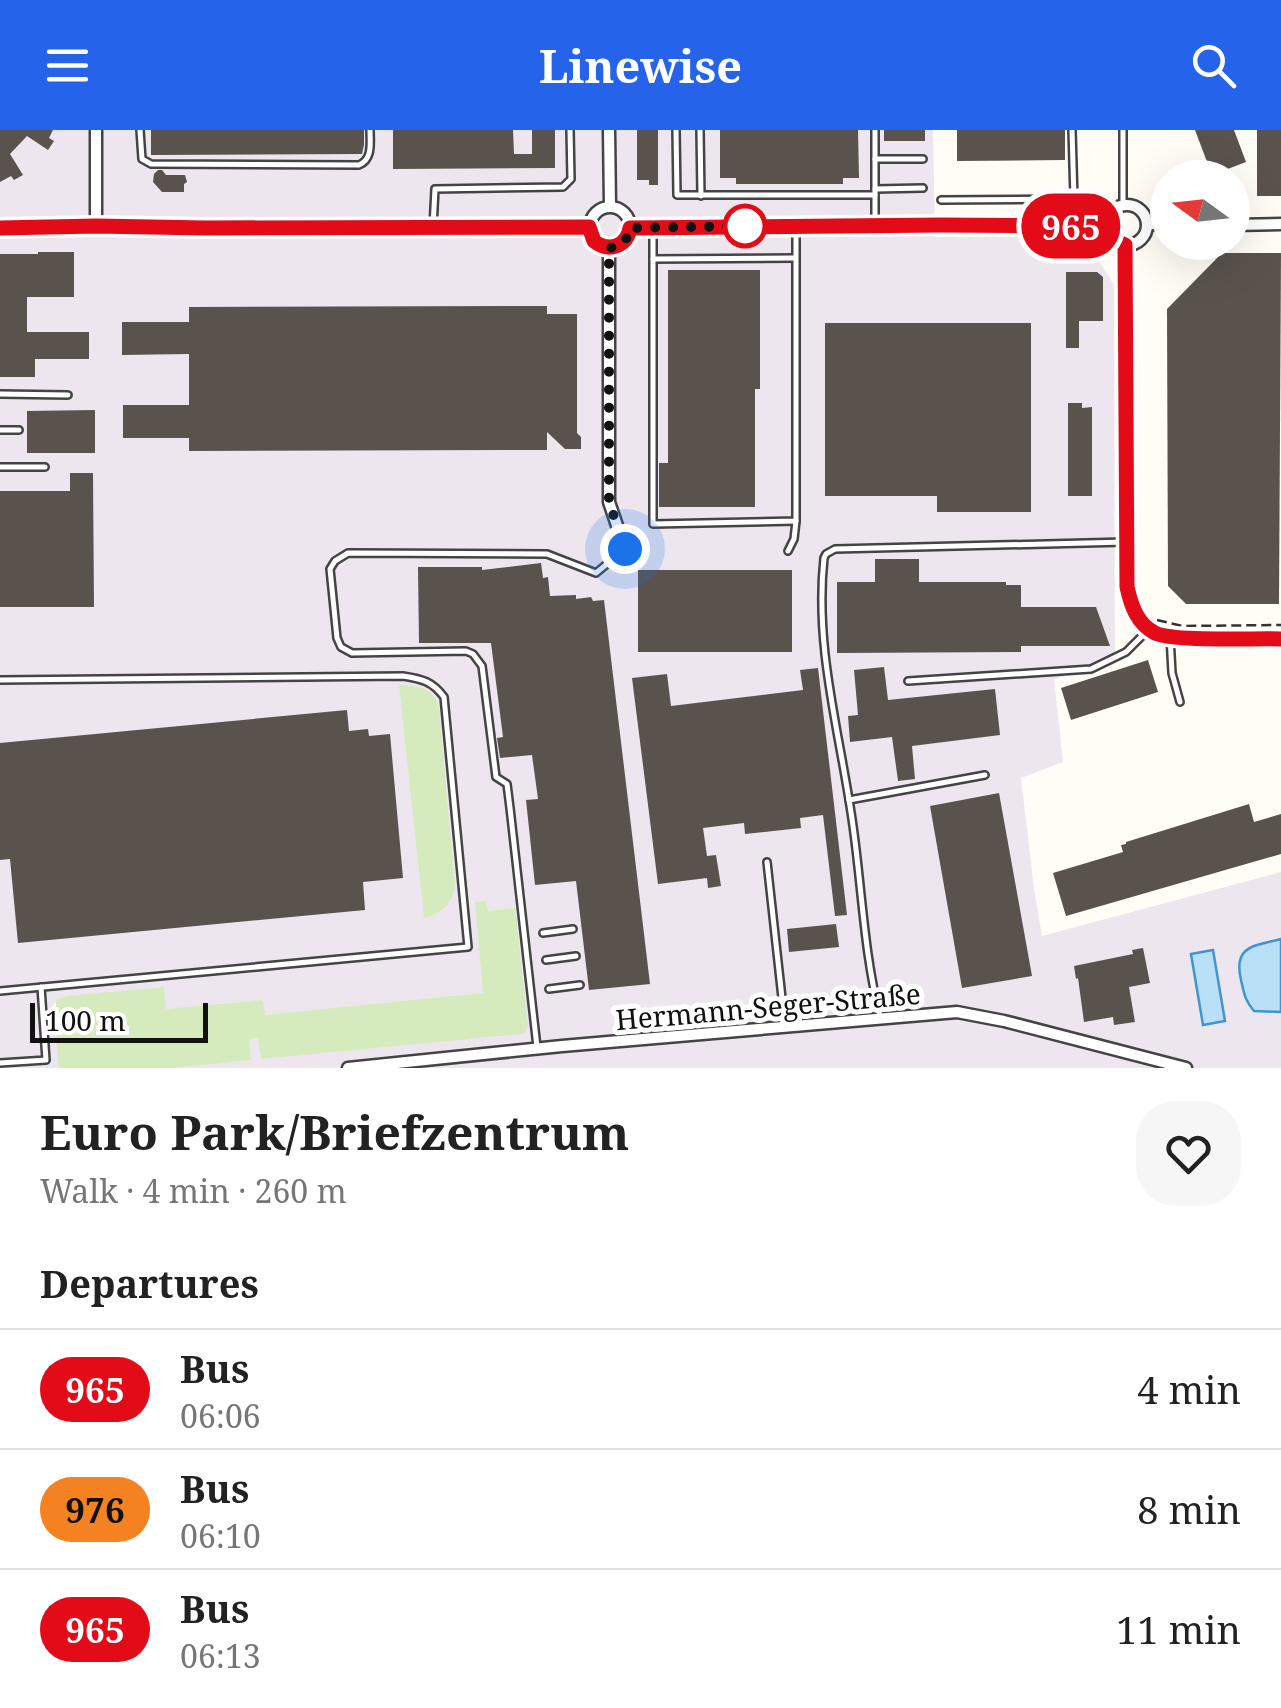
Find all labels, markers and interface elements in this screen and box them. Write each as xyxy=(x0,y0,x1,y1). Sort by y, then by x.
text: Linewise xyxy=(539,35,742,96)
icon: menu xyxy=(40,38,95,93)
icon: search xyxy=(1186,38,1241,93)
north arrow xyxy=(1150,160,1250,260)
map controls xyxy=(1150,160,1250,260)
line badge: 965 xyxy=(1014,194,1128,258)
text: 965 xyxy=(1041,203,1101,250)
unlabelled marker xyxy=(724,205,766,247)
your location xyxy=(600,524,650,574)
street label: Hermann-Seger-Straße xyxy=(614,974,922,1038)
scale bar xyxy=(30,998,208,1043)
text: 100 m xyxy=(45,1001,126,1039)
text: Euro Park/Briefzentrum xyxy=(40,1099,629,1164)
button: heart xyxy=(1136,1101,1241,1206)
text: Walk · 4 min · 260 m xyxy=(40,1169,347,1212)
text: Departures xyxy=(40,1257,259,1309)
text: Bus xyxy=(180,1342,249,1394)
text: 4 min xyxy=(1137,1363,1241,1415)
text: 965 xyxy=(65,1366,125,1413)
text: 06:06 xyxy=(180,1394,261,1437)
text: Bus xyxy=(180,1462,249,1514)
text: 8 min xyxy=(1137,1483,1241,1535)
text: 976 xyxy=(65,1486,125,1533)
text: 06:10 xyxy=(180,1514,261,1557)
text: Bus xyxy=(180,1582,249,1634)
text: 11 min xyxy=(1116,1603,1241,1655)
text: 965 xyxy=(65,1606,125,1653)
text: 06:13 xyxy=(180,1634,261,1677)

